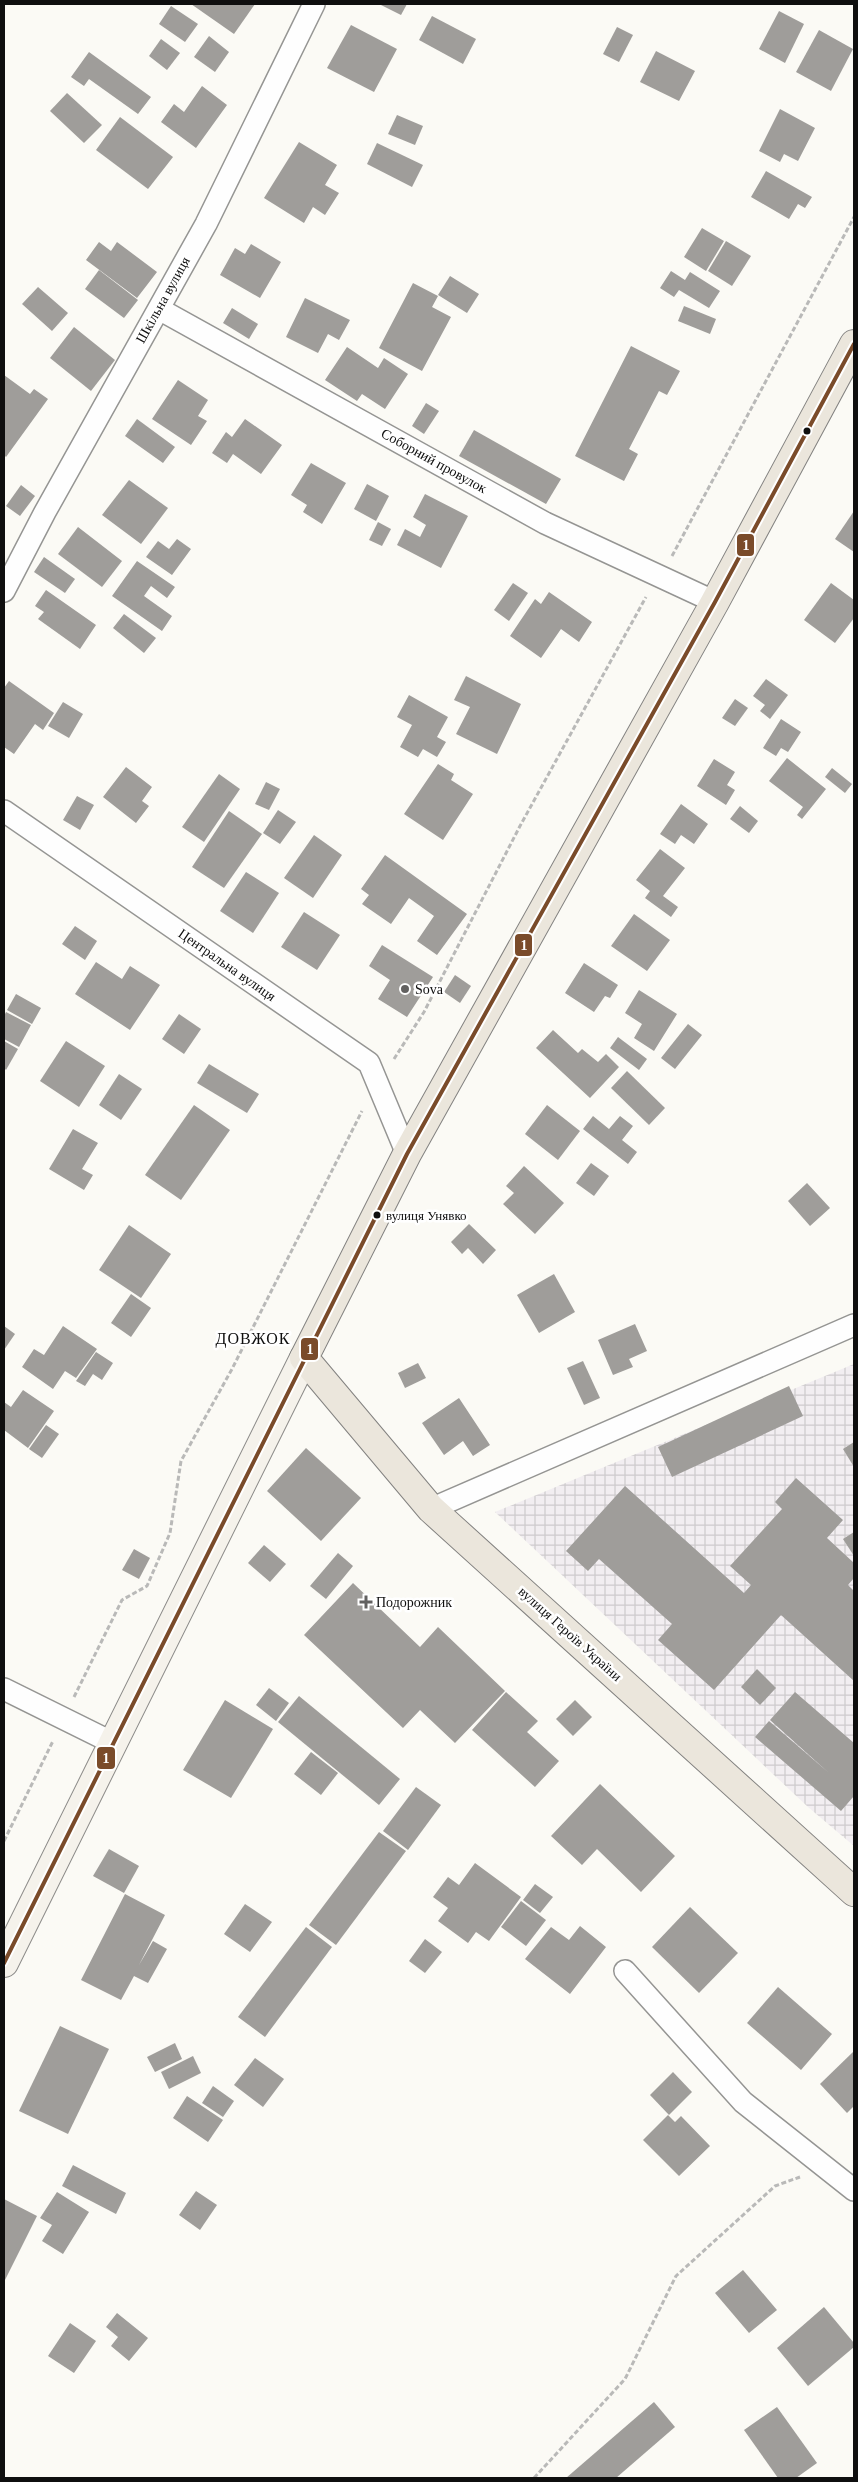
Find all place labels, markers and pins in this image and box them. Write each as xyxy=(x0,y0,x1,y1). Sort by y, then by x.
unlabelled marker xyxy=(802,426,812,436)
place label: Sova xyxy=(415,982,444,997)
marker: Sova xyxy=(399,983,411,995)
place label: вулиця Унявко xyxy=(386,1208,467,1223)
marker: вулиця Унявко xyxy=(372,1210,382,1220)
place label: Подорожник xyxy=(376,1595,452,1610)
marker: Подорожник xyxy=(360,1596,372,1608)

